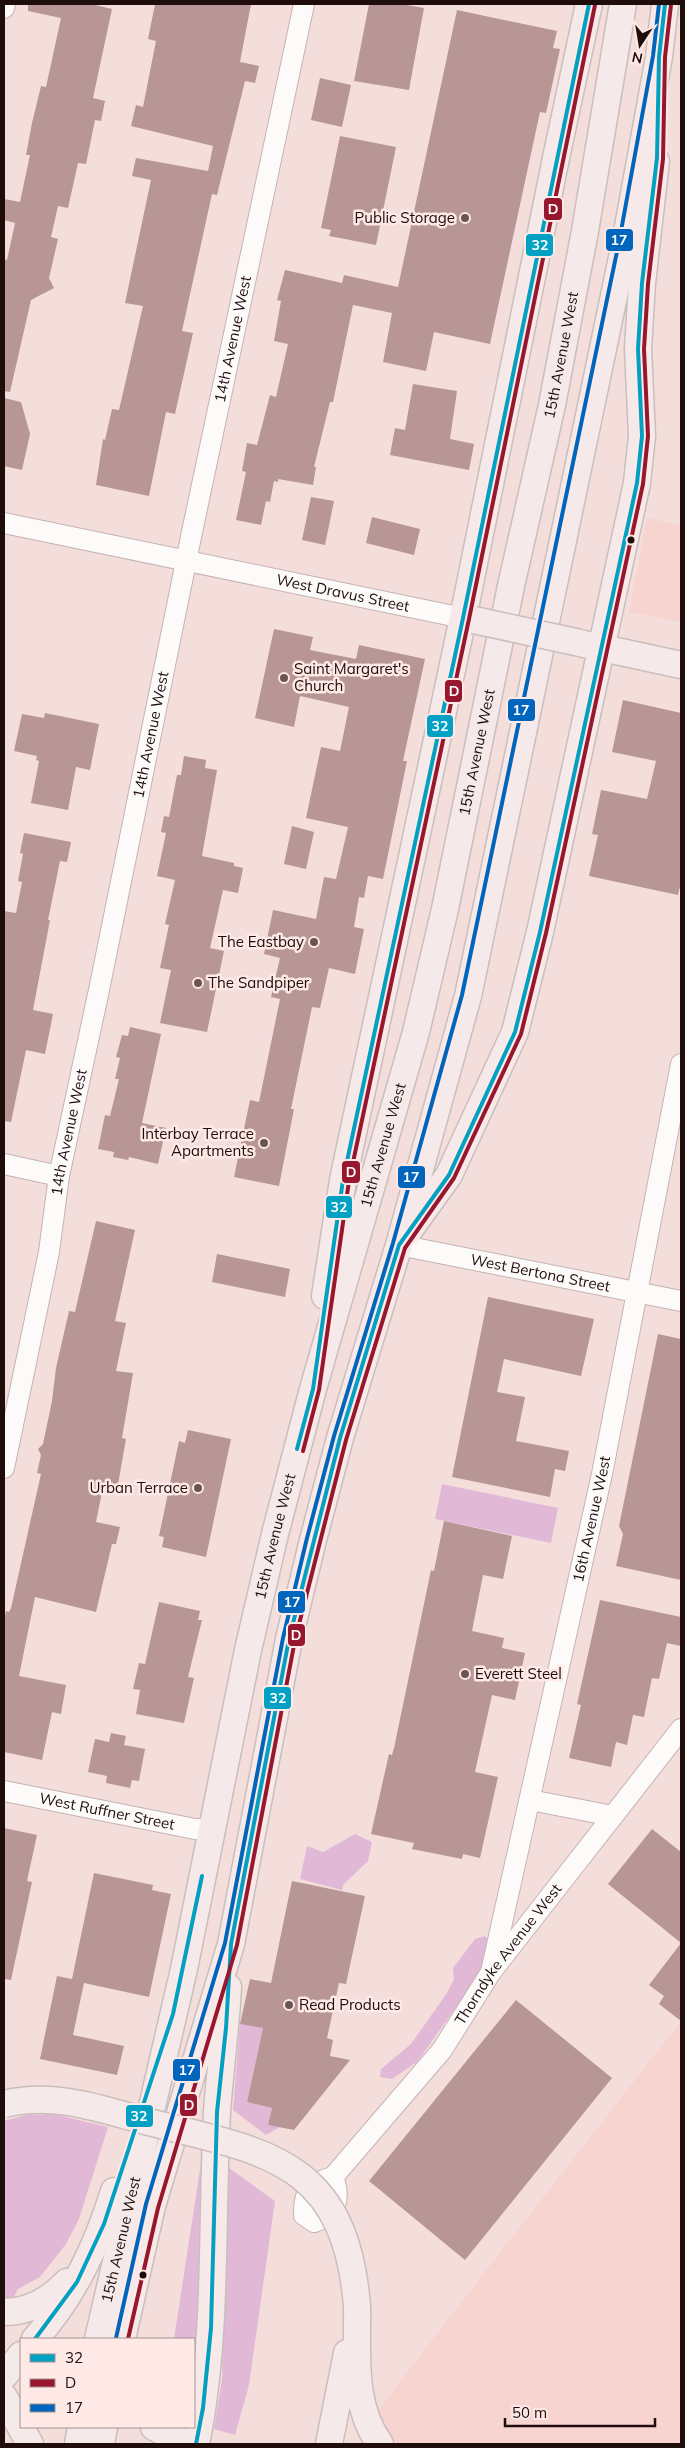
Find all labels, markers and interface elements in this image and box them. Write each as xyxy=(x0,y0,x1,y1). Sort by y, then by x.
north arrow xyxy=(615,20,665,70)
text: N xyxy=(630,48,644,68)
line badge: D xyxy=(543,197,563,221)
text: D xyxy=(548,200,558,218)
place label: Public Storage xyxy=(355,208,455,227)
marker: Public Storage xyxy=(459,212,471,224)
line badge: 17 xyxy=(605,228,634,252)
text: 17 xyxy=(611,231,627,249)
line badge: 32 xyxy=(525,233,554,257)
text: 32 xyxy=(532,236,548,254)
street label: 14th Avenue West xyxy=(210,274,255,404)
street label: 15th Avenue West xyxy=(539,290,582,420)
unlabelled marker xyxy=(626,535,636,545)
street label: West Dravus Street xyxy=(275,570,411,616)
place label: Saint Margaret's Church xyxy=(294,659,409,695)
street label: 14th Avenue West xyxy=(128,670,172,800)
marker: Saint Margaret's Church xyxy=(278,672,290,684)
line badge: D xyxy=(444,679,463,703)
text: D xyxy=(449,682,459,700)
street label: 15th Avenue West xyxy=(454,687,499,817)
line badge: 17 xyxy=(507,698,536,722)
text: 17 xyxy=(513,701,529,719)
line badge: 32 xyxy=(426,714,454,738)
text: 32 xyxy=(432,717,448,735)
place label: The Eastbay xyxy=(218,932,304,951)
marker: The Eastbay xyxy=(308,936,320,948)
place label: The Sandpiper xyxy=(208,973,310,992)
marker: The Sandpiper xyxy=(192,977,204,989)
street label: 14th Avenue West xyxy=(47,1067,91,1197)
street label: 15th Avenue West xyxy=(356,1080,410,1210)
place label: Interbay Terrace Apartments xyxy=(141,1124,254,1160)
marker: Interbay Terrace Apartments xyxy=(258,1137,270,1149)
line badge: D xyxy=(341,1160,361,1184)
text: D xyxy=(346,1163,356,1181)
line badge: 17 xyxy=(397,1165,426,1189)
text: 17 xyxy=(403,1168,419,1186)
line badge: 32 xyxy=(325,1195,353,1219)
text: 32 xyxy=(331,1198,347,1216)
street label: West Bertona Street xyxy=(469,1249,612,1296)
street label: 16th Avenue West xyxy=(568,1454,614,1584)
street label: 15th Avenue West xyxy=(250,1471,299,1601)
place label: Urban Terrace xyxy=(90,1478,188,1497)
marker: Urban Terrace xyxy=(192,1482,204,1494)
line badge: 17 xyxy=(277,1590,306,1614)
text: 17 xyxy=(284,1593,300,1611)
line badge: D xyxy=(287,1623,306,1647)
text: D xyxy=(291,1626,301,1644)
place label: Everett Steel xyxy=(475,1664,562,1683)
marker: Everett Steel xyxy=(459,1668,471,1680)
line badge: 32 xyxy=(263,1686,292,1710)
text: 32 xyxy=(270,1689,286,1707)
street label: West Ruffner Street xyxy=(38,1788,176,1834)
street label: Thorndyke Avenue West xyxy=(450,1880,566,2028)
place label: Read Products xyxy=(299,1995,401,2014)
marker: Read Products xyxy=(283,1999,295,2011)
line badge: 17 xyxy=(172,2058,201,2082)
text: 17 xyxy=(179,2061,195,2079)
line badge: D xyxy=(179,2093,198,2117)
text: D xyxy=(184,2096,194,2114)
line badge: 32 xyxy=(125,2104,154,2128)
text: 32 xyxy=(131,2107,147,2125)
street label: 15th Avenue West xyxy=(97,2175,144,2304)
unlabelled marker xyxy=(138,2270,148,2280)
legend xyxy=(20,2338,195,2428)
text: 32 xyxy=(65,2348,83,2367)
text: D xyxy=(65,2373,76,2392)
scale bar xyxy=(505,2396,655,2428)
text: 17 xyxy=(65,2398,83,2417)
text: 50 m xyxy=(512,2403,547,2422)

